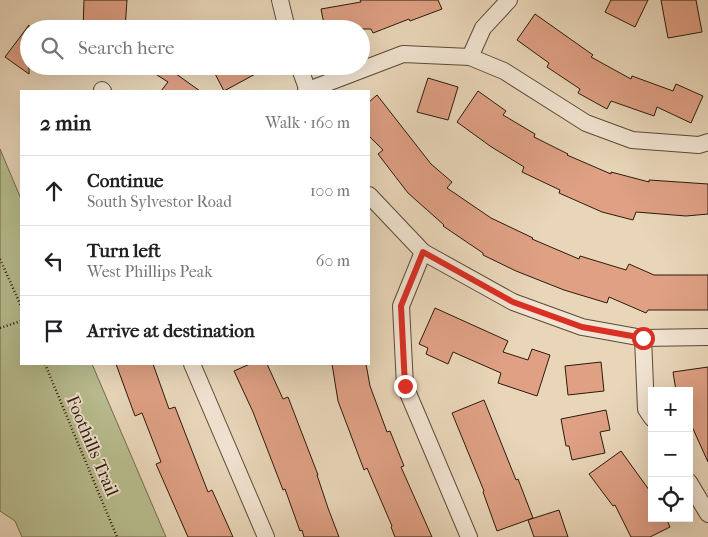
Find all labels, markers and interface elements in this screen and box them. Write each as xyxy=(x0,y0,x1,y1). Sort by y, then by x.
search box xyxy=(20,20,370,75)
icon: search xyxy=(38,34,66,62)
text: Search here xyxy=(78,37,174,59)
text: 2 min xyxy=(40,111,91,135)
text: Walk · 160 m xyxy=(265,113,350,132)
text: Continue xyxy=(87,170,163,192)
icon: ahead xyxy=(40,177,68,205)
text: 100 m xyxy=(310,181,350,200)
text: South Sylvestor Road xyxy=(87,192,232,211)
text: Turn left xyxy=(87,240,161,262)
icon: left xyxy=(40,247,68,275)
text: 60 m xyxy=(316,251,350,270)
text: West Phillips Peak xyxy=(87,262,212,281)
icon: arrive xyxy=(40,317,68,345)
text: Arrive at destination xyxy=(87,320,255,342)
route start xyxy=(632,327,655,350)
route end xyxy=(394,375,417,398)
map controls xyxy=(648,387,693,522)
button: + xyxy=(648,387,693,432)
street label: Foothills Trail xyxy=(61,393,123,499)
button: − xyxy=(648,432,693,477)
button: locate xyxy=(648,477,693,522)

